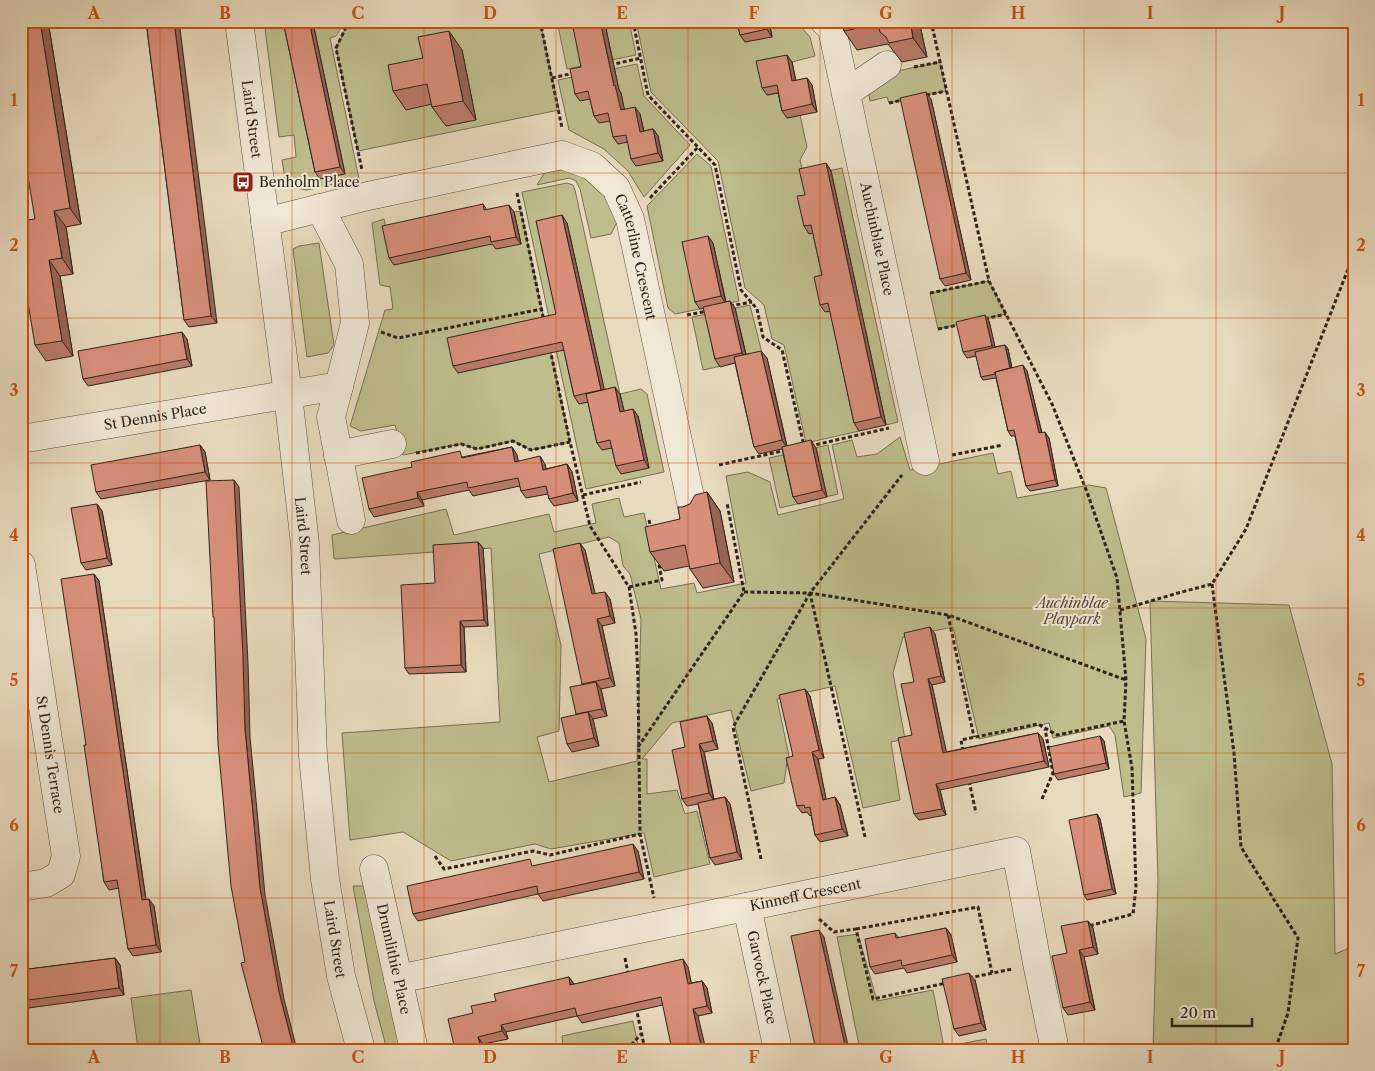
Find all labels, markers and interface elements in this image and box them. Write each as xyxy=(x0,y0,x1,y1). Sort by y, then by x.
text: A xyxy=(87,3,101,23)
text: B xyxy=(219,3,231,23)
text: C xyxy=(352,3,364,23)
text: D xyxy=(483,3,497,23)
text: E xyxy=(616,3,628,23)
text: F xyxy=(749,3,760,23)
text: G xyxy=(879,3,893,23)
text: H xyxy=(1011,3,1025,23)
text: I xyxy=(1147,3,1154,23)
text: J xyxy=(1276,3,1285,23)
street label: Laird Street xyxy=(238,79,266,159)
text: 1 xyxy=(10,90,18,110)
text: 1 xyxy=(1357,90,1365,110)
bus stop icon: Benholm Place xyxy=(231,170,255,194)
place label: Benholm Place xyxy=(259,173,360,191)
street label: Auchinblae Place xyxy=(856,180,898,297)
street label: Catterline Crescent xyxy=(611,191,661,322)
text: 2 xyxy=(9,235,19,255)
text: 2 xyxy=(1356,235,1366,255)
text: 3 xyxy=(9,380,19,400)
text: 3 xyxy=(1356,380,1366,400)
street label: St Dennis Place xyxy=(102,399,208,434)
street label: Laird Street xyxy=(291,496,315,575)
text: 4 xyxy=(9,525,19,545)
text: 4 xyxy=(1356,525,1366,545)
park label: Auchinblae Playpark xyxy=(1034,594,1109,628)
text: 5 xyxy=(10,670,19,690)
text: 5 xyxy=(1357,670,1366,690)
street label: St Dennis Terrace xyxy=(32,695,68,815)
text: 6 xyxy=(9,815,19,835)
text: 6 xyxy=(1356,815,1366,835)
street label: Kinneff Crescent xyxy=(748,874,863,915)
street label: Laird Street xyxy=(320,899,350,980)
street label: Drumlithie Place xyxy=(373,902,415,1016)
street label: Garvock Place xyxy=(743,929,781,1026)
text: 7 xyxy=(10,961,19,981)
text: 7 xyxy=(1357,961,1366,981)
scale bar xyxy=(1172,996,1252,1028)
text: 20 m xyxy=(1180,1003,1216,1022)
text: A xyxy=(87,1047,101,1067)
text: B xyxy=(219,1047,231,1067)
text: C xyxy=(352,1047,364,1067)
text: D xyxy=(483,1047,497,1067)
text: E xyxy=(616,1047,628,1067)
text: F xyxy=(749,1047,760,1067)
text: G xyxy=(879,1047,893,1067)
text: H xyxy=(1011,1047,1025,1067)
text: I xyxy=(1147,1047,1154,1067)
text: J xyxy=(1276,1047,1285,1067)

